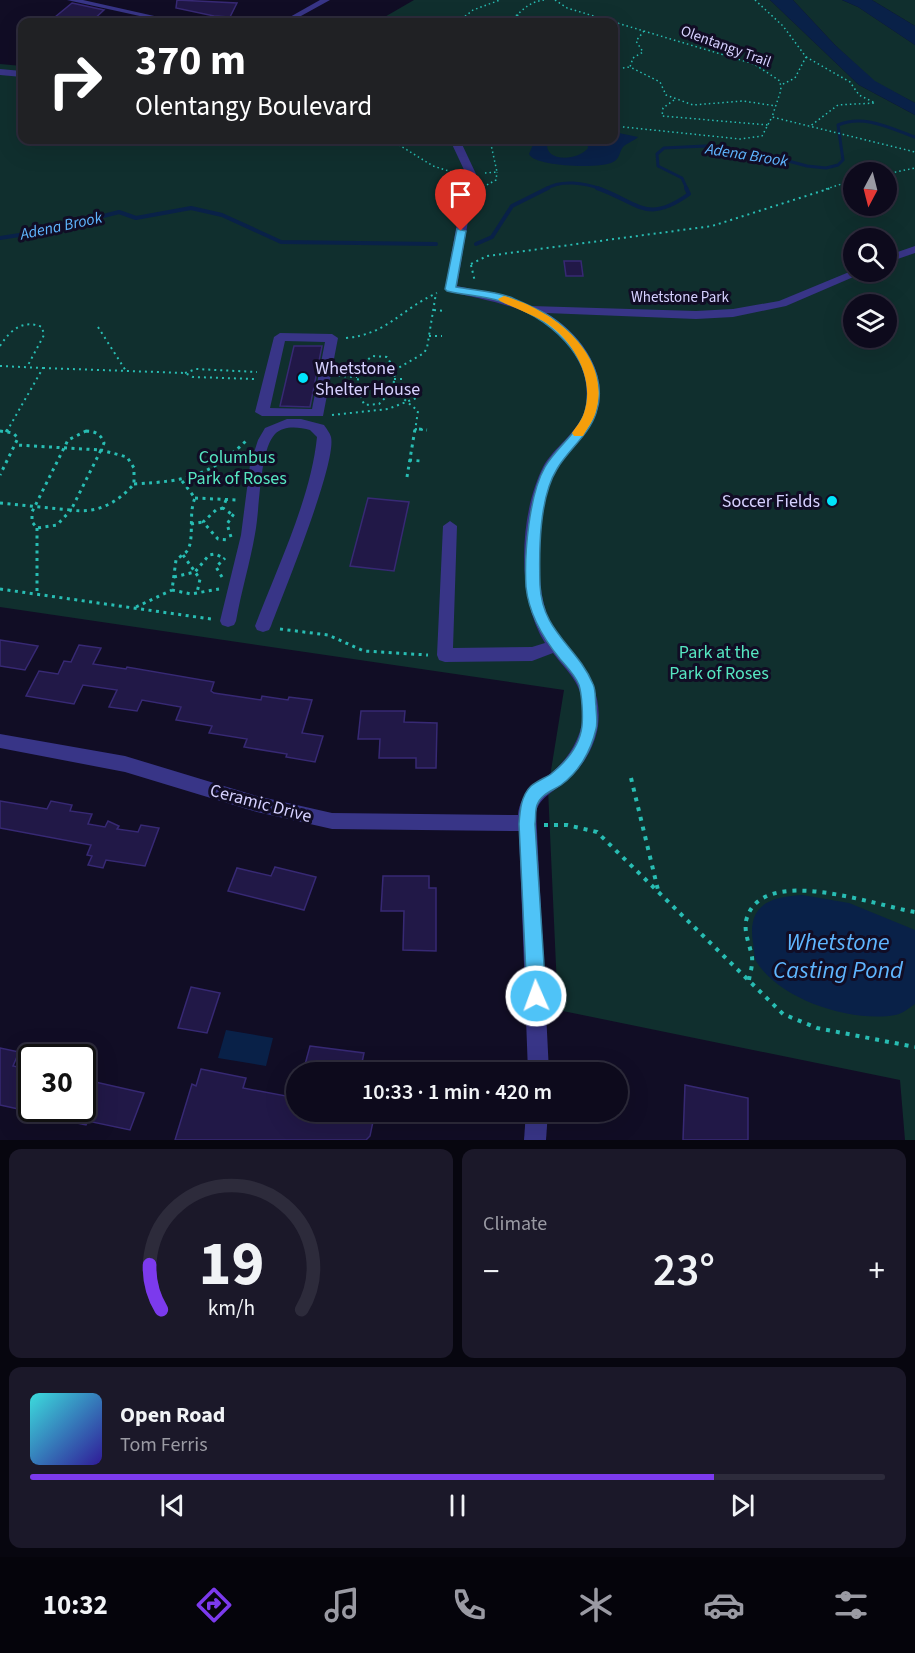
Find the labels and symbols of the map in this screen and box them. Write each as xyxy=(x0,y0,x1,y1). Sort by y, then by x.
street label: Olentangy Trail xyxy=(678,20,774,73)
water label: Adena Brook xyxy=(703,137,790,172)
north arrow xyxy=(843,162,897,216)
pin xyxy=(435,169,486,231)
water label: Adena Brook xyxy=(17,207,104,246)
street label: Whetstone Park xyxy=(631,287,729,308)
place label: Whetstone Shelter House xyxy=(315,356,420,402)
marker: Whetstone Shelter House xyxy=(296,371,310,385)
park label: Columbus Park of Roses xyxy=(187,445,287,491)
place label: Soccer Fields xyxy=(722,489,820,514)
marker: Soccer Fields xyxy=(825,494,839,508)
park label: Park at the Park of Roses xyxy=(669,640,769,686)
street label: Ceramic Drive xyxy=(207,778,315,829)
water label: Whetstone Casting Pond xyxy=(773,925,904,988)
position arrow xyxy=(504,964,568,1028)
speed limit sign: 30 xyxy=(18,1044,96,1122)

